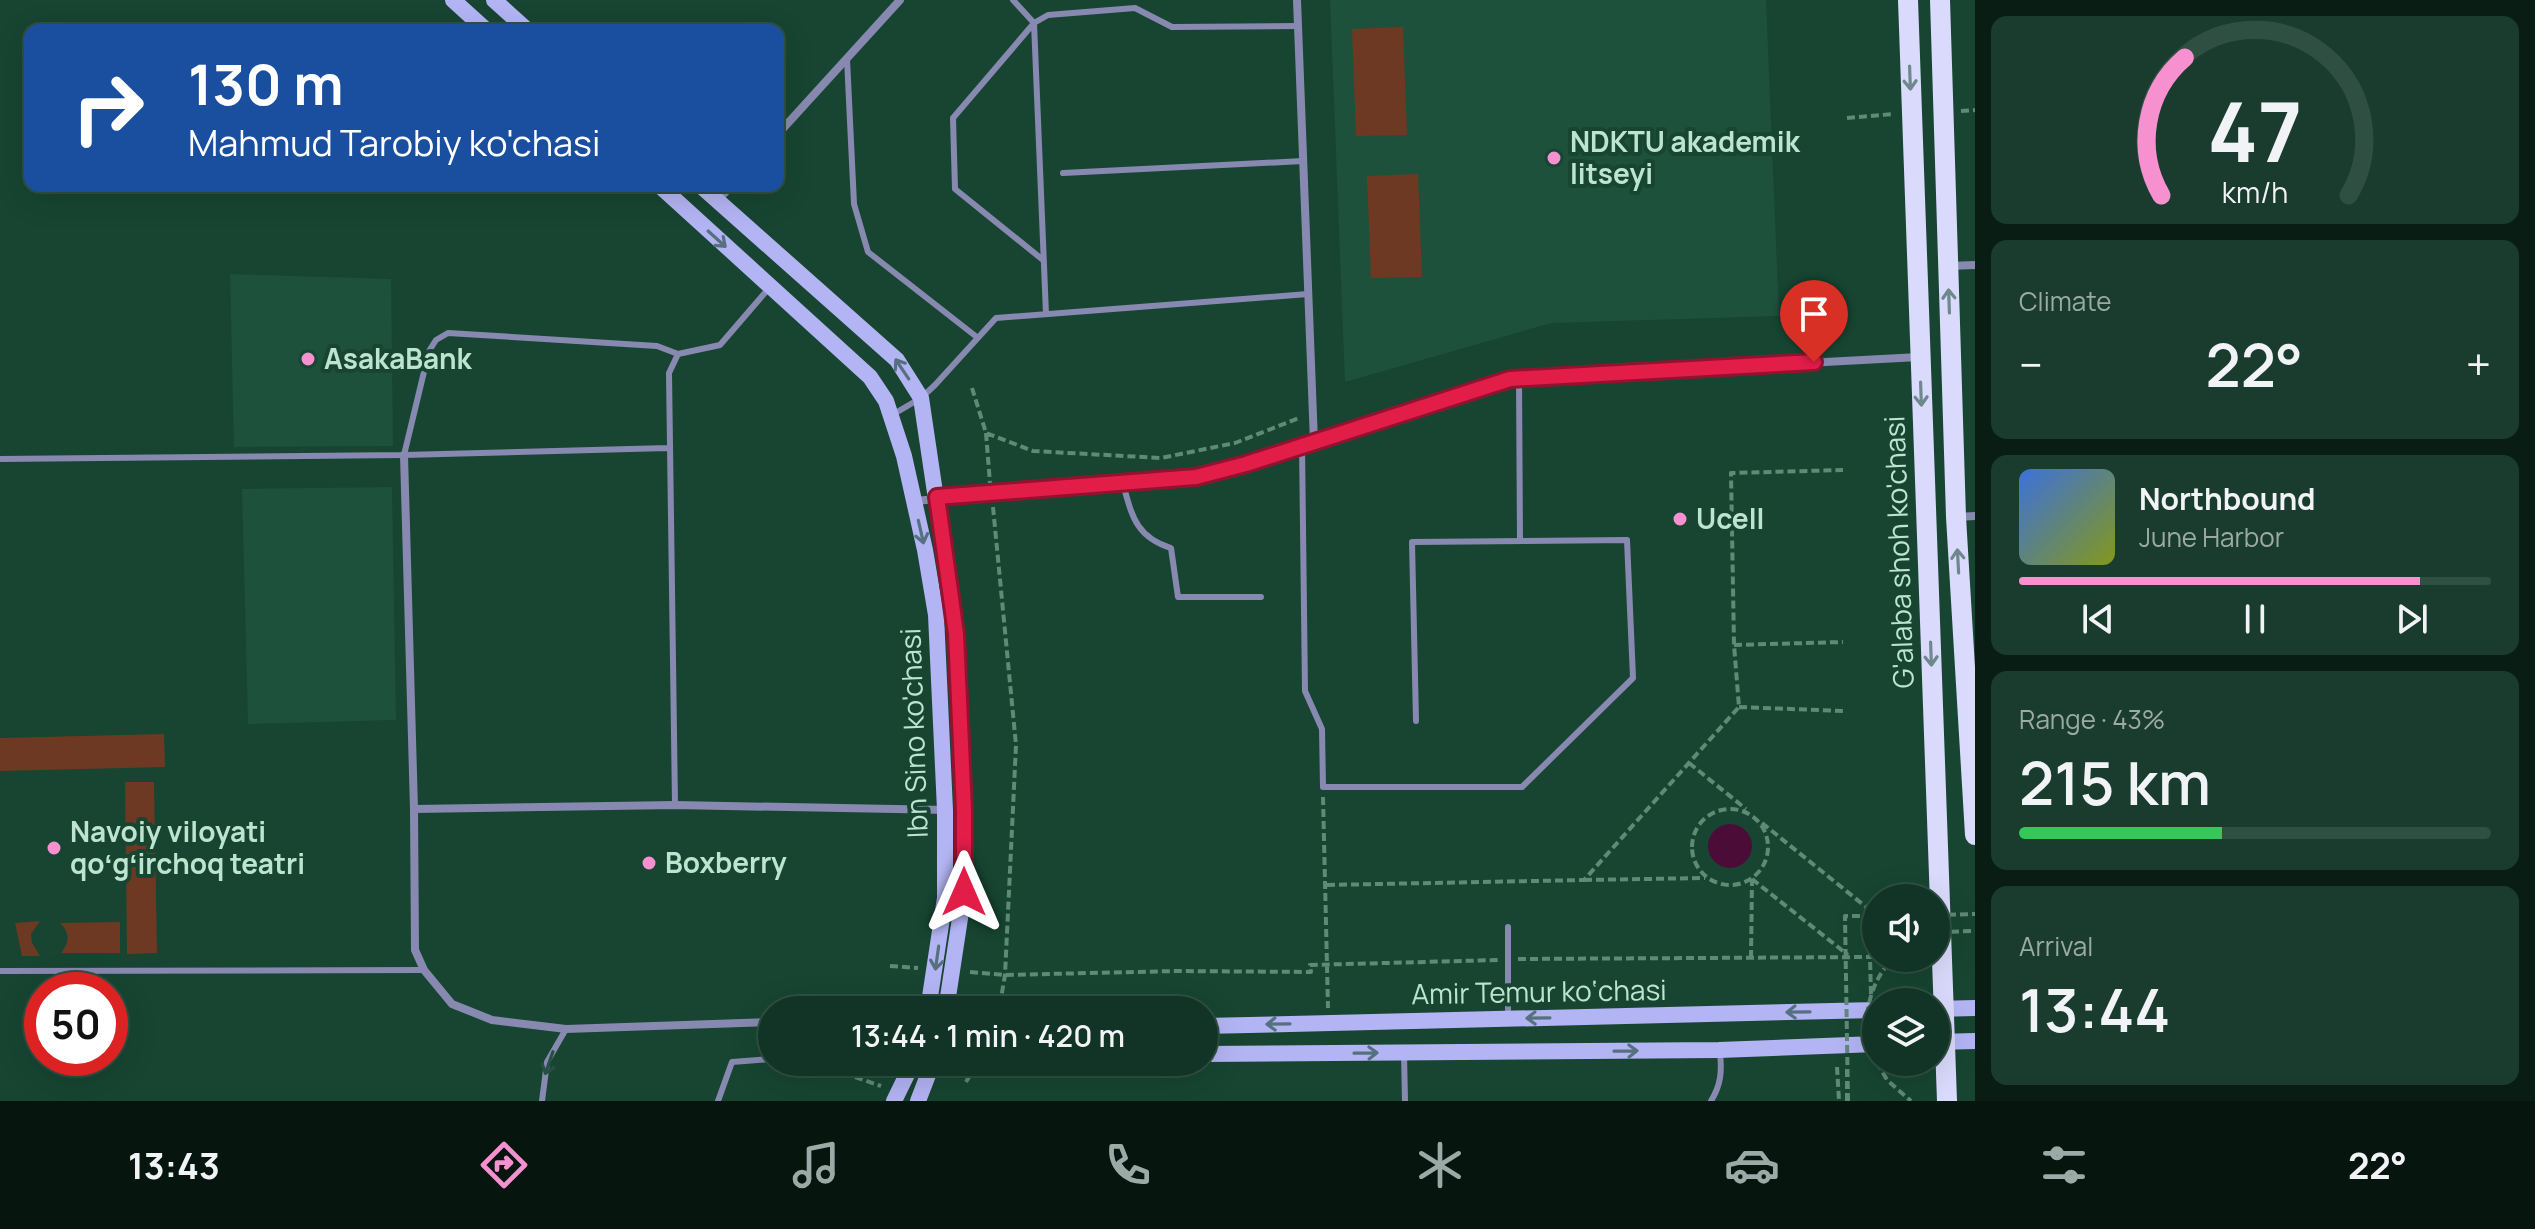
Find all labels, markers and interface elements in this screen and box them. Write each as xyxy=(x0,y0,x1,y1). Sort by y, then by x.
text: 130 m xyxy=(188,45,344,122)
icon: right xyxy=(56,56,160,160)
one-way arrow xyxy=(1903,64,1918,91)
text: 47 xyxy=(2207,73,2303,187)
text: Mahmud Tarobiy ko'chasi xyxy=(188,118,600,167)
place label: NDKTU akademik litseyi xyxy=(1570,122,1801,192)
marker: NDKTU akademik litseyi xyxy=(1545,149,1563,167)
text: km/h xyxy=(2222,173,2288,212)
one-way arrow xyxy=(707,229,727,247)
pin xyxy=(1780,280,1848,362)
text: Climate xyxy=(2019,283,2111,319)
one-way arrow xyxy=(1942,288,1957,315)
icon: arrive xyxy=(1792,292,1836,336)
text: 22° xyxy=(2205,323,2303,405)
text: − xyxy=(2019,334,2043,394)
text: + xyxy=(2466,334,2491,394)
place label: AsakaBank xyxy=(324,339,473,377)
marker: AsakaBank xyxy=(299,350,317,368)
one-way arrow xyxy=(894,359,911,381)
one-way arrow xyxy=(1913,380,1928,407)
street label: G'alaba shoh ko'chasi xyxy=(1874,415,1922,689)
text: Northbound xyxy=(2139,478,2316,519)
place label: Ucell xyxy=(1696,499,1764,537)
marker: Ucell xyxy=(1671,510,1689,528)
one-way arrow xyxy=(915,519,930,545)
text: June Harbor xyxy=(2139,519,2284,555)
one-way arrow xyxy=(1951,548,1966,575)
icon: previous xyxy=(2076,597,2120,641)
icon: pause xyxy=(2233,597,2277,641)
icon: next xyxy=(2390,597,2434,641)
street label: Ibn Sino ko'chasi xyxy=(890,627,936,839)
one-way arrow xyxy=(1923,640,1938,667)
text: Range · 43% xyxy=(2019,701,2165,737)
text: 215 km xyxy=(2019,741,2211,823)
place label: Navoiy viloyati qoʻgʻirchoq teatri xyxy=(70,812,305,882)
marker: Navoiy viloyati qoʻgʻirchoq teatri xyxy=(45,839,63,857)
place label: Boxberry xyxy=(665,843,787,881)
position arrow xyxy=(922,850,1006,934)
marker: Boxberry xyxy=(640,854,658,872)
map controls xyxy=(1862,884,1950,1076)
button: sound xyxy=(1862,884,1950,972)
text: Arrival xyxy=(2019,928,2093,964)
one-way arrow xyxy=(929,945,944,971)
text: 13:44 xyxy=(2019,968,2170,1050)
street label: Amir Temur ko‘chasi xyxy=(1411,970,1667,1012)
speed limit sign: 50 xyxy=(24,972,128,1076)
button: layers xyxy=(1862,988,1950,1076)
one-way arrow xyxy=(1785,1004,1812,1019)
one-way arrow xyxy=(1525,1010,1552,1025)
text: 13:44 · 1 min · 420 m xyxy=(851,1015,1125,1056)
one-way arrow xyxy=(1265,1016,1292,1032)
one-way arrow xyxy=(1612,1043,1639,1059)
one-way arrow xyxy=(1352,1045,1379,1061)
one-way arrow xyxy=(541,1050,556,1075)
icon: directions xyxy=(476,1137,532,1193)
icon: music xyxy=(788,1137,844,1193)
icon: phone xyxy=(1100,1137,1156,1193)
icon: climate xyxy=(1412,1137,1468,1193)
icon: car xyxy=(1724,1137,1780,1193)
icon: filters xyxy=(2036,1137,2092,1193)
text: 13:43 xyxy=(128,1141,220,1190)
text: 22° xyxy=(2348,1141,2407,1190)

